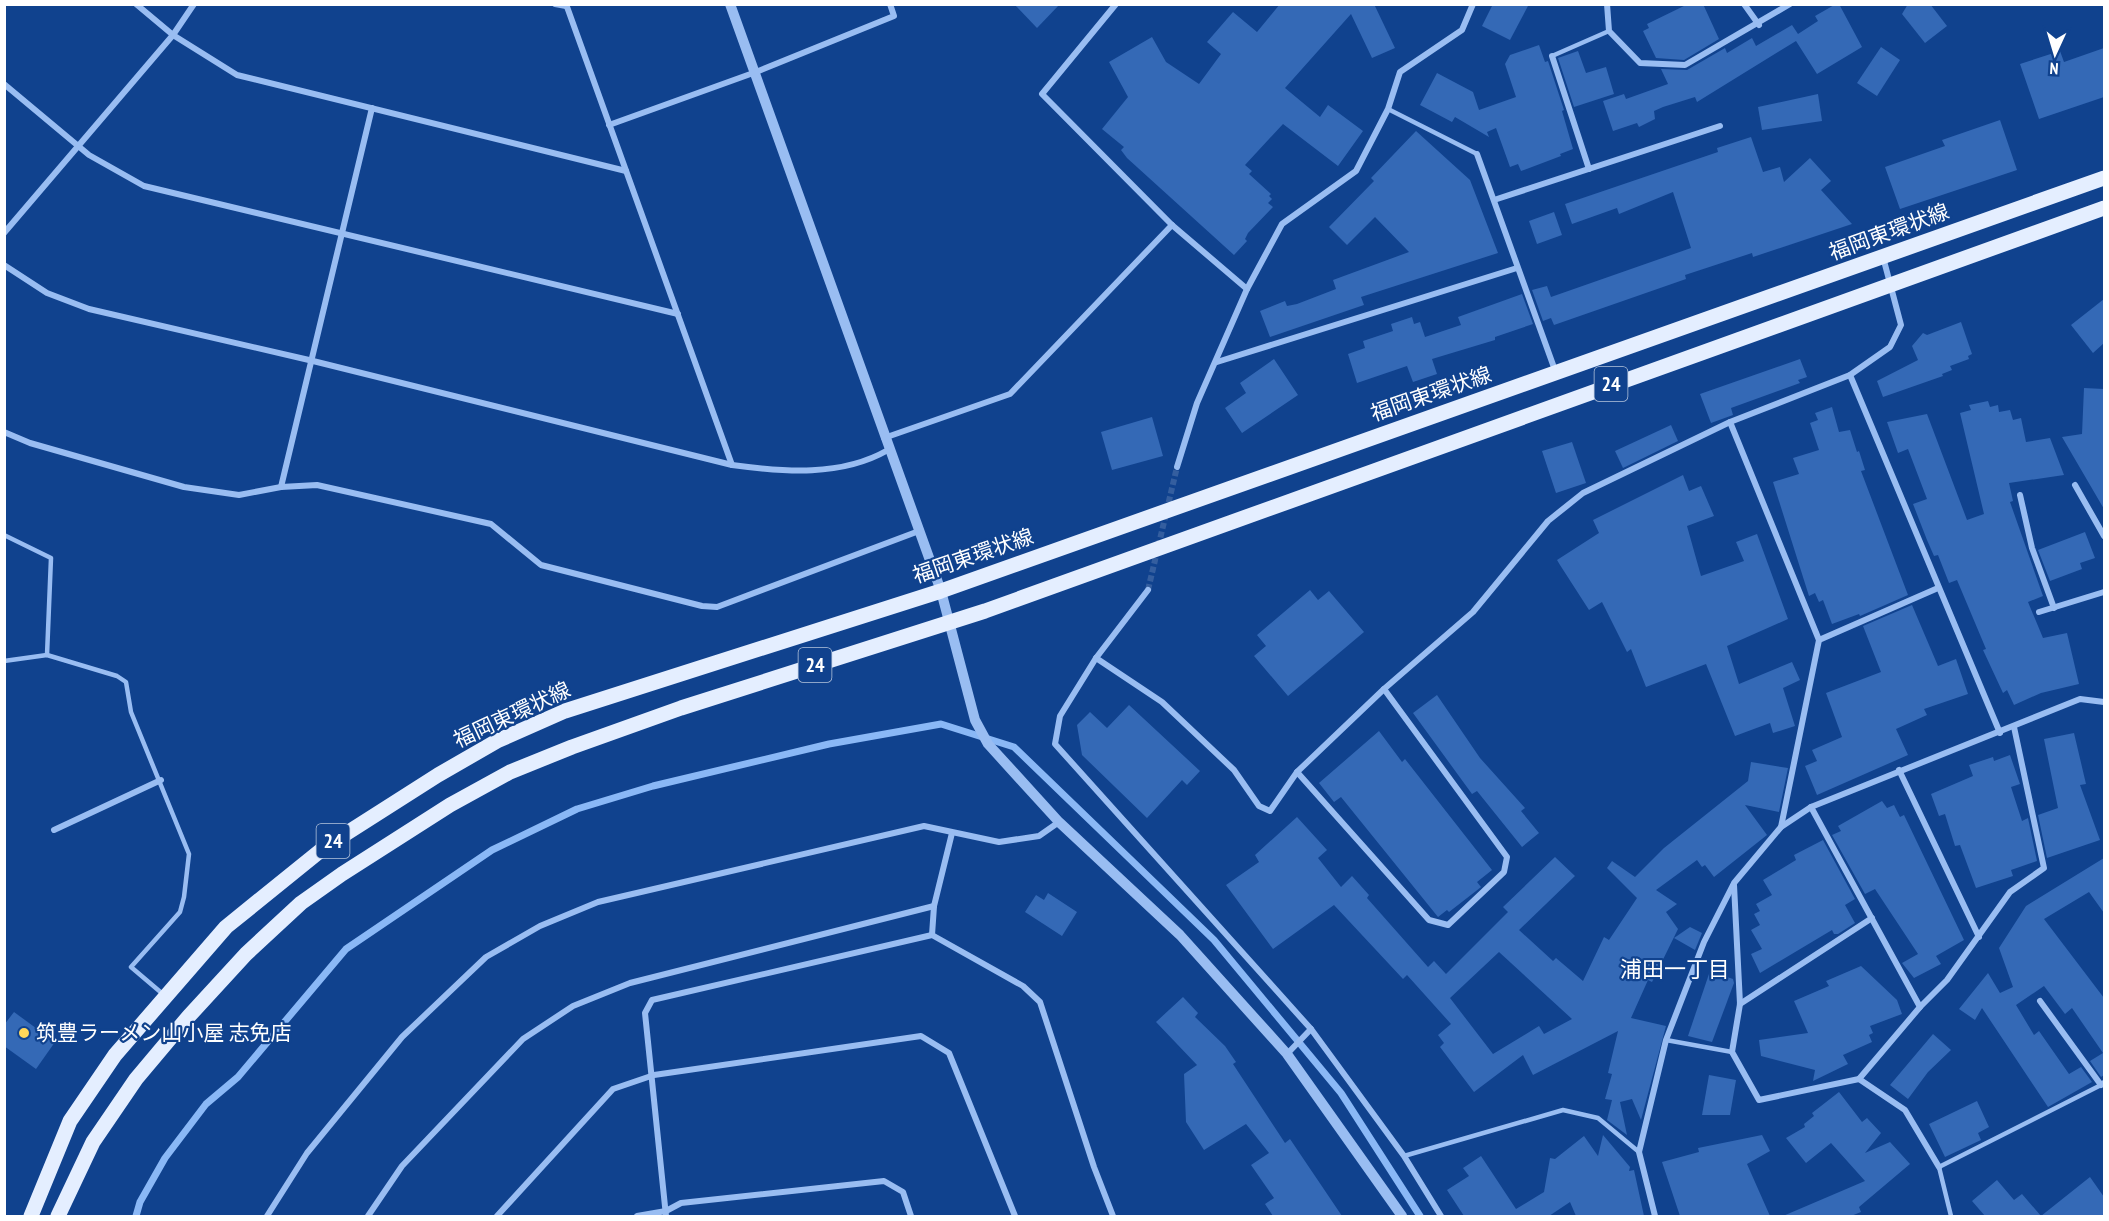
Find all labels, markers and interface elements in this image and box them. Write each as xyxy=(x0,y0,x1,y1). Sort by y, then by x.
north arrow xyxy=(2025,24,2085,84)
text: N xyxy=(2049,59,2059,79)
street label: 福岡東環状線 xyxy=(1825,197,1953,266)
street label: 福岡東環状線 xyxy=(1367,360,1495,427)
road number: 24 xyxy=(1594,367,1628,401)
street label: 福岡東環状線 xyxy=(909,522,1037,589)
road number: 24 xyxy=(798,648,832,682)
street label: 福岡東環状線 xyxy=(449,676,575,753)
road number: 24 xyxy=(316,824,350,858)
district label: 浦田一丁目 xyxy=(1620,955,1730,983)
place label: 筑豊ラーメン山小屋 志免店 xyxy=(36,1019,292,1046)
marker: 筑豊ラーメン山小屋 志免店 xyxy=(17,1026,31,1040)

